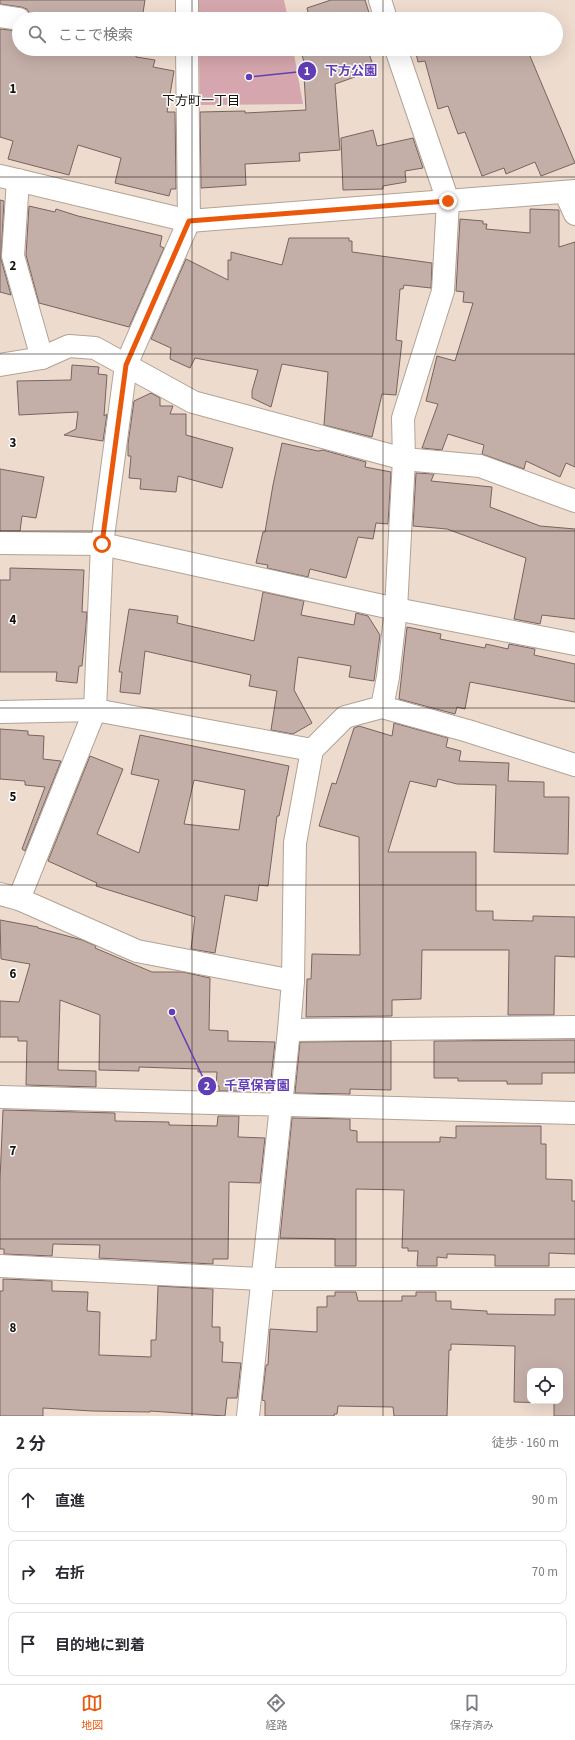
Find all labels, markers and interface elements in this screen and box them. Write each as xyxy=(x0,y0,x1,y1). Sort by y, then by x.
search box xyxy=(12,12,563,56)
icon: search xyxy=(26,23,48,45)
text: ここで検索 xyxy=(58,25,133,46)
callout: 下方公園 xyxy=(297,58,385,83)
text: 下方公園 xyxy=(325,62,377,80)
text: 1 xyxy=(304,63,310,80)
text: 1 xyxy=(10,80,17,98)
district label: 下方町一丁目 xyxy=(162,92,240,110)
route end xyxy=(439,192,457,210)
text: 2 xyxy=(10,257,17,275)
text: 3 xyxy=(10,434,17,452)
route start xyxy=(93,535,111,553)
text: 4 xyxy=(10,611,17,629)
text: 5 xyxy=(10,788,17,806)
text: 6 xyxy=(10,965,17,983)
callout: 千草保育園 xyxy=(197,1073,298,1098)
text: 千草保育園 xyxy=(224,1077,290,1095)
text: 2 xyxy=(204,1078,210,1095)
text: 7 xyxy=(10,1142,17,1160)
text: 8 xyxy=(10,1319,17,1337)
map controls xyxy=(527,1368,563,1404)
button: locate xyxy=(527,1368,563,1404)
text: 2 分 xyxy=(16,1432,45,1456)
text: 徒歩 · 160 m xyxy=(492,1434,559,1452)
icon: ahead xyxy=(17,1489,39,1511)
text: 直進 xyxy=(55,1491,85,1512)
text: 90 m xyxy=(532,1491,558,1509)
icon: right xyxy=(17,1561,39,1583)
text: 右折 xyxy=(55,1563,85,1584)
text: 70 m xyxy=(532,1563,558,1581)
icon: arrive xyxy=(17,1633,39,1655)
text: 目的地に到着 xyxy=(55,1635,145,1656)
tab: 地図 xyxy=(81,1692,103,1733)
tab: 経路 xyxy=(265,1692,287,1733)
tab: 保存済み xyxy=(450,1692,494,1733)

